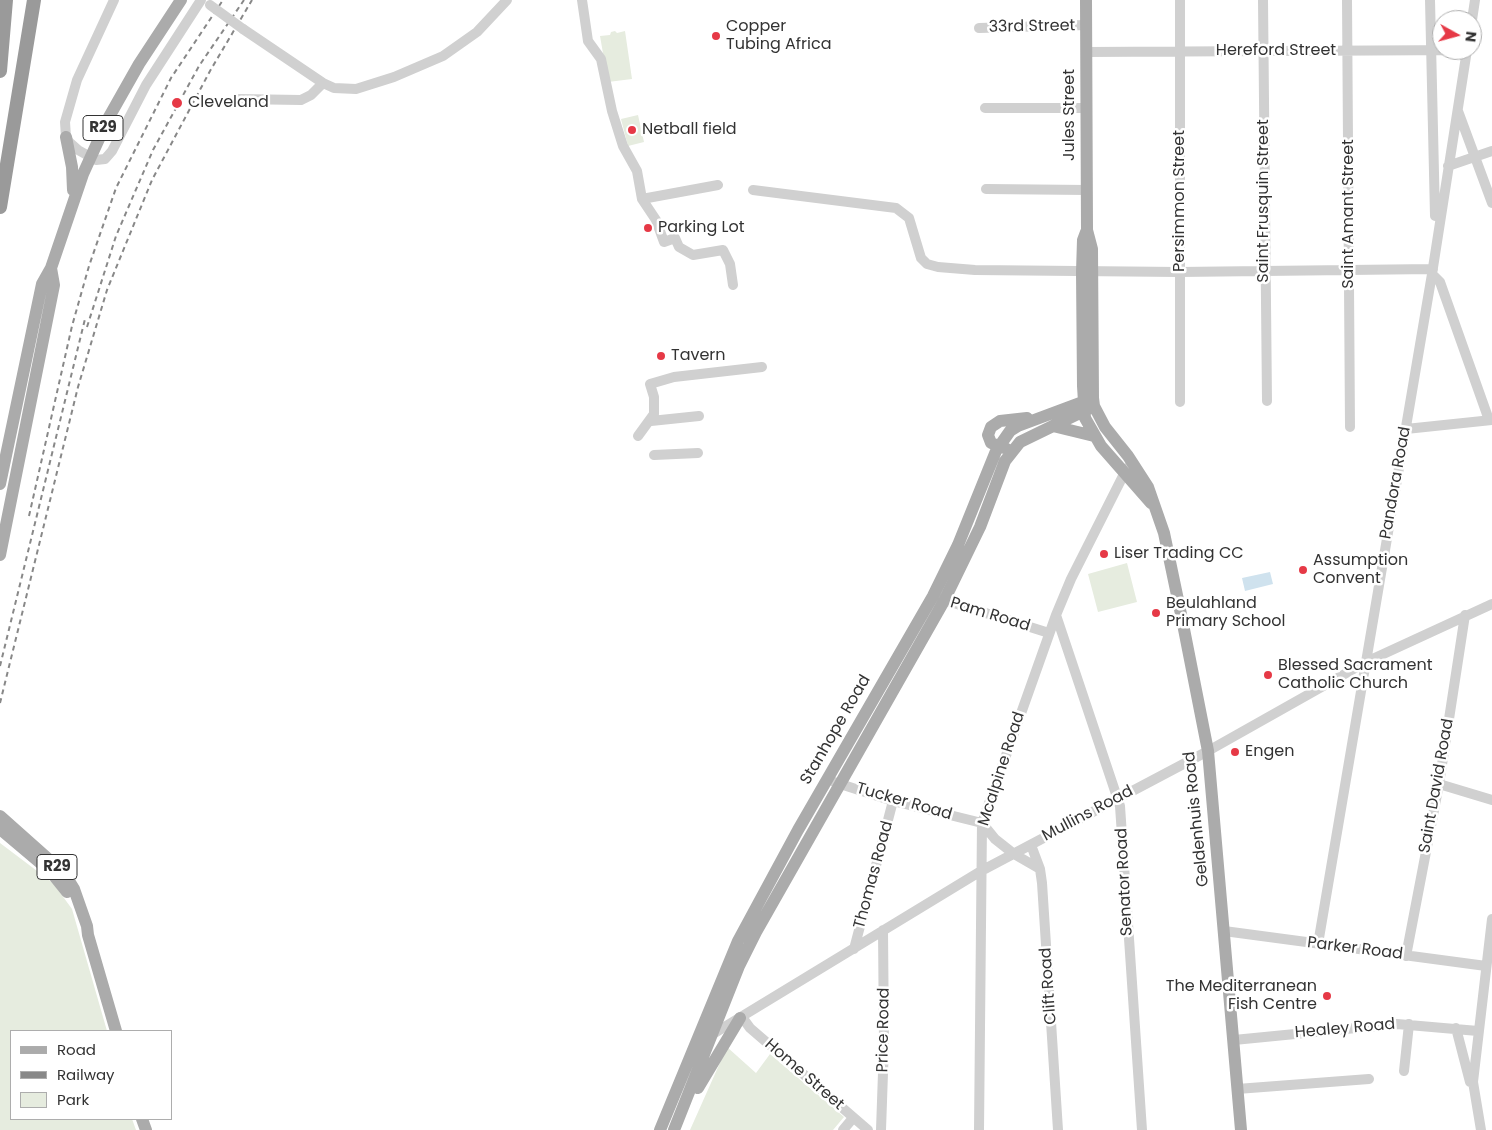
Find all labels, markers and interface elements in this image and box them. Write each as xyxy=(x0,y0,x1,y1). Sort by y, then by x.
north arrow xyxy=(1432,10,1482,60)
place label: Copper Tubing Africa xyxy=(726,17,831,55)
street label: 33rd Street xyxy=(988,17,1076,37)
marker: Copper Tubing Africa xyxy=(710,30,722,42)
text: N xyxy=(1460,30,1481,43)
street label: Hereford Street xyxy=(1216,41,1336,61)
street label: Jules Street xyxy=(1060,69,1080,161)
place label: Cleveland xyxy=(188,93,269,113)
marker: Cleveland xyxy=(170,96,184,110)
road number: R29 xyxy=(83,116,123,140)
street label: Saint Frusquin Street xyxy=(1254,119,1274,283)
place label: Netball field xyxy=(642,120,737,140)
marker: Netball field xyxy=(626,124,638,136)
street label: Persimmon Street xyxy=(1170,130,1190,272)
street label: Saint Amant Street xyxy=(1339,139,1359,289)
place label: Parking Lot xyxy=(658,218,745,238)
marker: Parking Lot xyxy=(642,222,654,234)
place label: Tavern xyxy=(671,346,726,366)
marker: Tavern xyxy=(655,350,667,362)
street label: Pandora Road xyxy=(1377,425,1415,541)
place label: Liser Trading CC xyxy=(1114,544,1244,564)
marker: Liser Trading CC xyxy=(1098,548,1110,560)
place label: Assumption Convent xyxy=(1313,551,1408,589)
marker: Assumption Convent xyxy=(1297,564,1309,576)
street label: Pam Road xyxy=(948,594,1032,636)
place label: Beulahland Primary School xyxy=(1166,594,1285,632)
marker: Beulahland Primary School xyxy=(1150,607,1162,619)
place label: Blessed Sacrament Catholic Church xyxy=(1278,656,1433,694)
marker: Blessed Sacrament Catholic Church xyxy=(1262,669,1274,681)
street label: Stanhope Road xyxy=(797,672,875,788)
street label: Mcalpine Road xyxy=(974,709,1030,829)
street label: Saint David Road xyxy=(1416,717,1458,855)
place label: Engen xyxy=(1245,742,1294,762)
marker: Engen xyxy=(1229,746,1241,758)
street label: Geldenhuis Road xyxy=(1180,750,1214,888)
street label: Tucker Road xyxy=(854,779,954,825)
street label: Mullins Road xyxy=(1039,782,1137,846)
street label: Thomas Road xyxy=(850,819,898,931)
street label: Senator Road xyxy=(1113,827,1137,937)
road number: R29 xyxy=(37,854,77,880)
street label: Parker Road xyxy=(1306,934,1404,964)
street label: Clift Road xyxy=(1037,947,1061,1025)
place label: The Mediterranean Fish Centre xyxy=(1166,977,1317,1015)
street label: Price Road xyxy=(874,988,894,1072)
marker: The Mediterranean Fish Centre xyxy=(1321,990,1333,1002)
street label: Healey Road xyxy=(1294,1015,1396,1043)
legend xyxy=(10,1030,172,1120)
street label: Home Street xyxy=(760,1035,848,1115)
text: Road xyxy=(57,1039,96,1060)
text: Railway xyxy=(57,1064,115,1085)
text: Park xyxy=(57,1089,89,1110)

